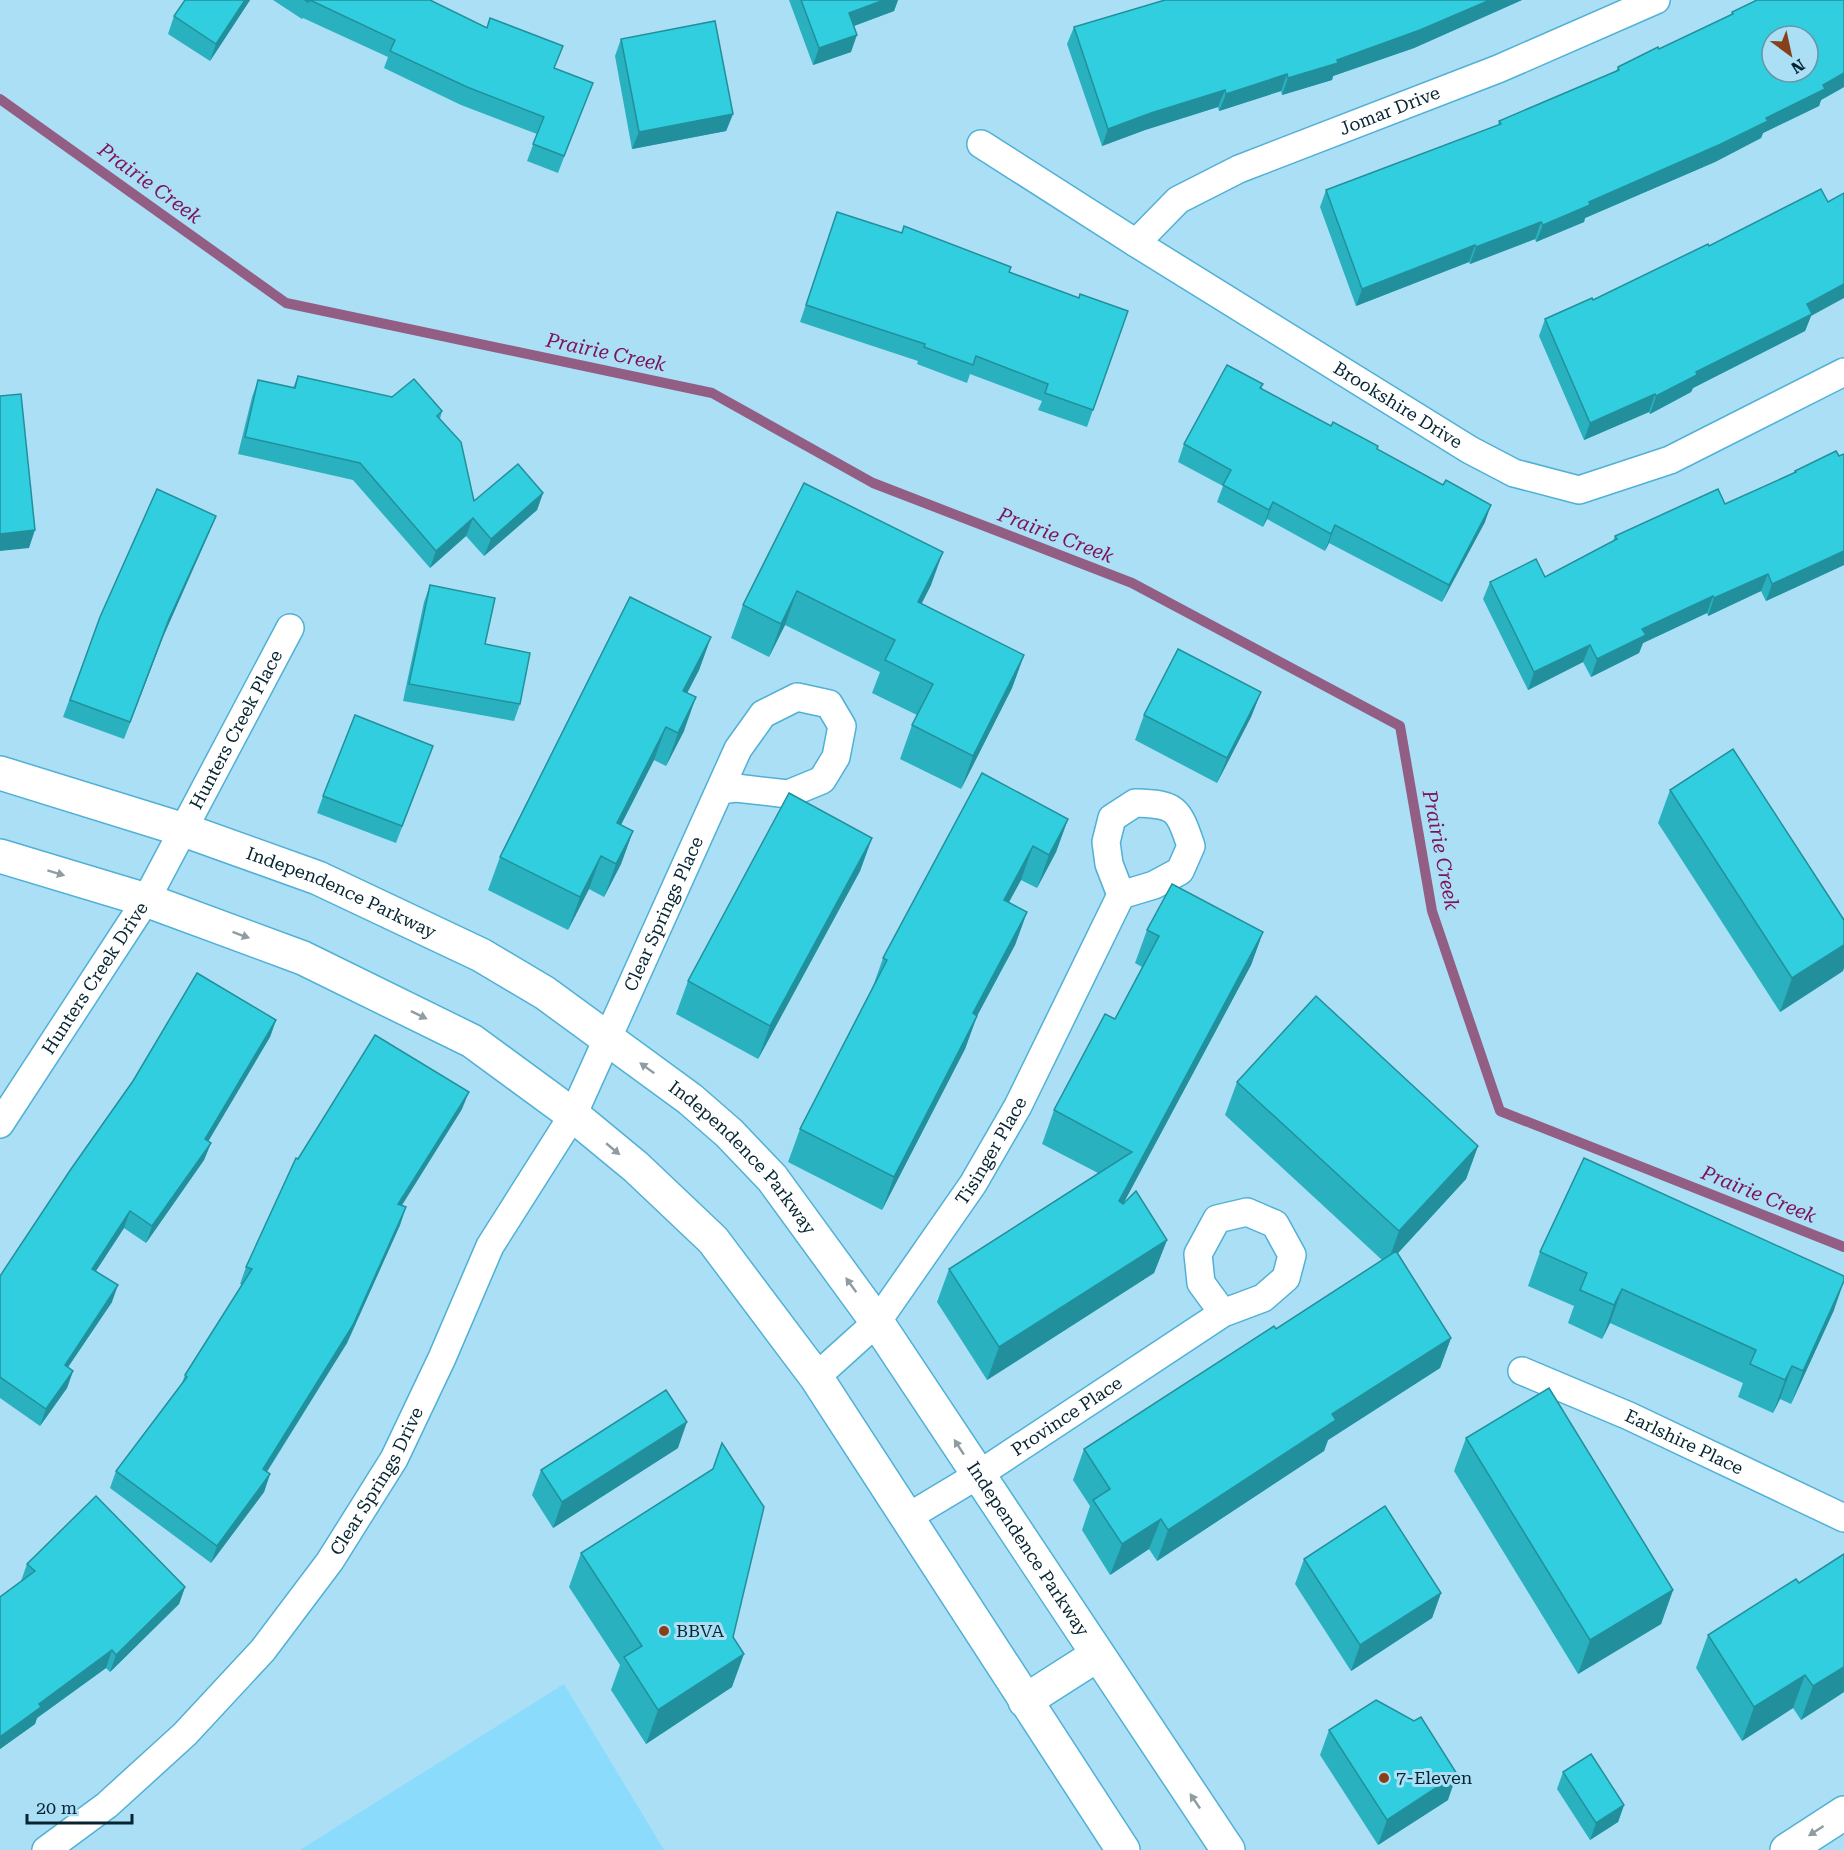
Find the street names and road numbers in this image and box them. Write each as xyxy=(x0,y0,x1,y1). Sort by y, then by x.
street label: Jomar Drive xyxy=(1336,81,1443,139)
street label: Brookshire Drive xyxy=(1330,357,1466,453)
street label: Hunters Creek Place xyxy=(185,646,286,813)
street label: Clear Springs Place xyxy=(619,833,707,994)
street label: Independence Parkway xyxy=(244,842,440,942)
street label: Hunters Creek Drive xyxy=(37,898,152,1058)
street label: Independence Parkway xyxy=(665,1076,821,1238)
street label: Tisinger Place xyxy=(951,1093,1031,1209)
street label: Province Place xyxy=(1007,1372,1126,1460)
street label: Clear Springs Drive xyxy=(325,1403,427,1559)
street label: Earlshire Place xyxy=(1622,1405,1747,1479)
street label: Independence Parkway xyxy=(963,1458,1094,1640)

